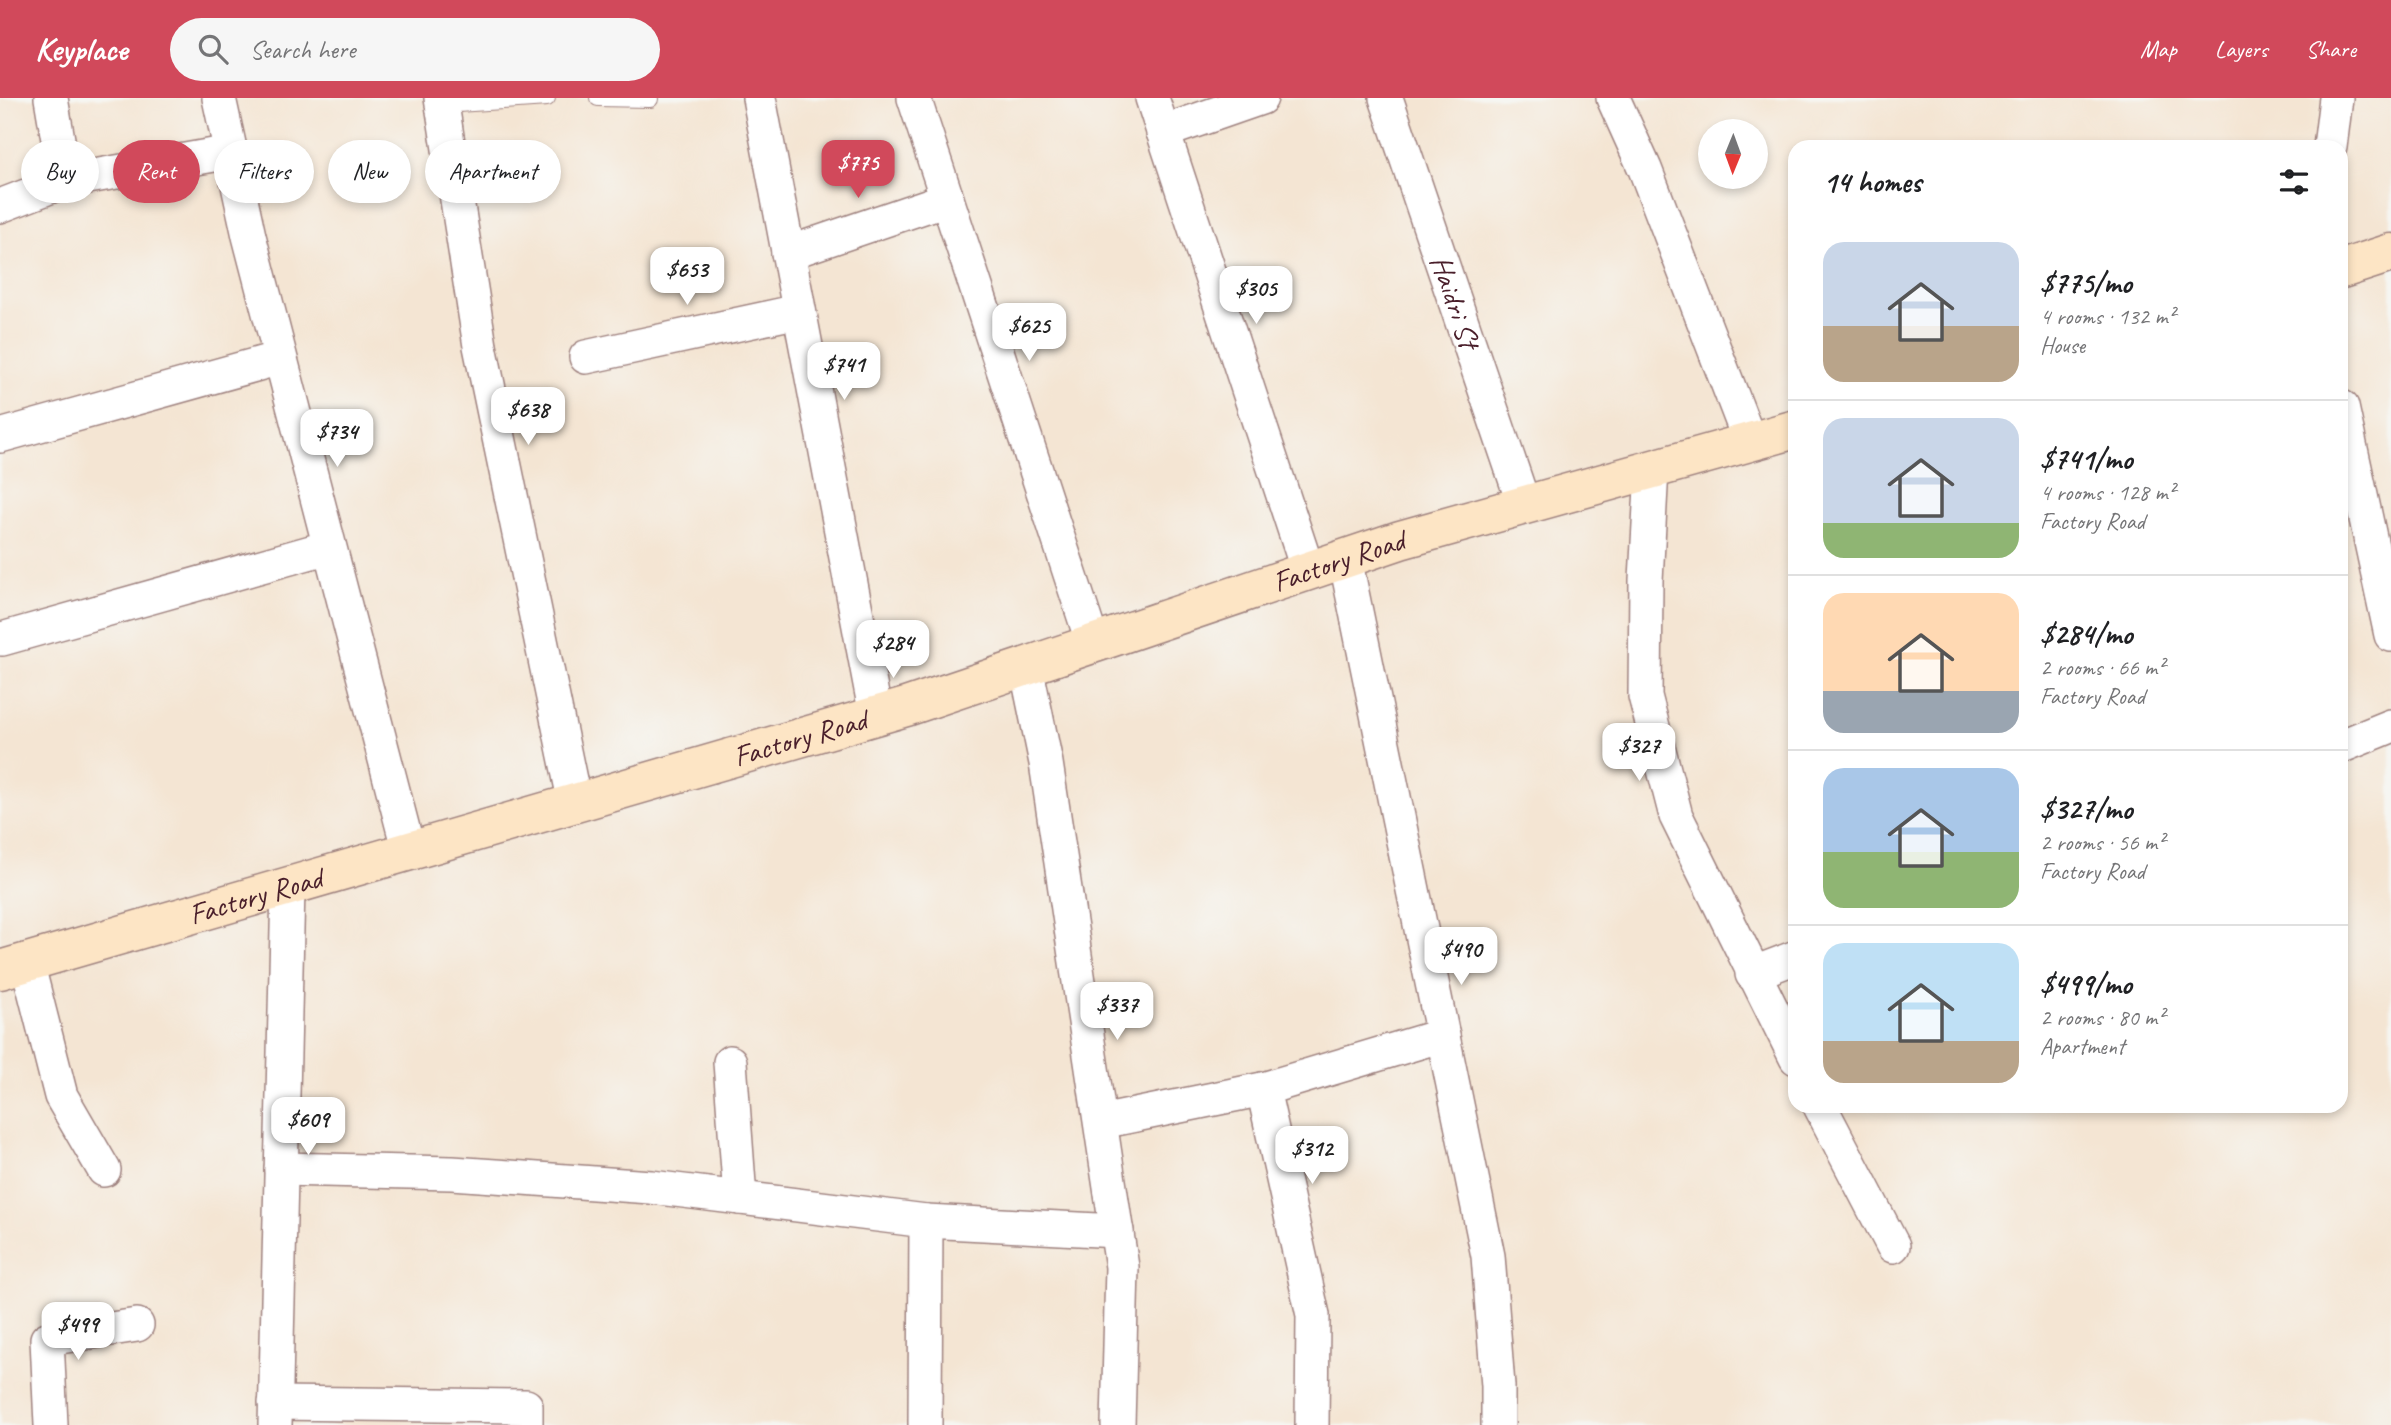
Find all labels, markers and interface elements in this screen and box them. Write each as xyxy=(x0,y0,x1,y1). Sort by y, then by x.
search box xyxy=(170,18,660,81)
text: Keyplace xyxy=(35,28,128,70)
icon: search xyxy=(194,30,232,68)
text: Search here xyxy=(250,33,356,66)
text: Map xyxy=(2140,34,2177,64)
text: Layers xyxy=(2215,34,2268,64)
text: Share xyxy=(2306,34,2356,64)
north arrow xyxy=(1698,119,1768,189)
map controls xyxy=(1698,119,1768,189)
chip: Buy xyxy=(21,140,99,203)
chip: Rent xyxy=(113,140,200,203)
chip: Filters xyxy=(214,140,314,203)
chip: New xyxy=(328,140,411,203)
chip: Apartment xyxy=(425,140,561,203)
pin: $775 xyxy=(817,140,899,200)
text: $775 xyxy=(838,148,878,177)
text: 14 homes xyxy=(1823,163,1921,201)
icon: filters xyxy=(2275,163,2313,201)
pin: $653 xyxy=(646,248,728,307)
street label: Haidri St xyxy=(1422,250,1490,357)
text: $653 xyxy=(666,255,708,284)
text: $775/mo xyxy=(2040,264,2132,302)
pin: $305 xyxy=(1215,266,1297,326)
icon: home xyxy=(1879,270,1963,354)
text: $305 xyxy=(1235,274,1277,303)
text: 4 rooms · 132 m² xyxy=(2040,302,2175,331)
pin: $625 xyxy=(988,303,1070,363)
text: $625 xyxy=(1008,311,1050,340)
text: House xyxy=(2040,331,2085,360)
pin: $741 xyxy=(803,342,885,402)
text: $741 xyxy=(823,350,865,379)
pin: $638 xyxy=(487,388,569,447)
text: $638 xyxy=(507,395,549,424)
pin: $734 xyxy=(296,410,378,469)
text: $734 xyxy=(316,417,358,446)
text: $741/mo xyxy=(2040,440,2132,478)
icon: home xyxy=(1879,446,1963,530)
text: 4 rooms · 128 m² xyxy=(2040,478,2175,507)
text: Factory Road xyxy=(2040,507,2145,536)
street label: Factory Road xyxy=(1268,520,1413,601)
text: $284/mo xyxy=(2040,615,2132,653)
pin: $284 xyxy=(852,620,934,680)
icon: home xyxy=(1879,621,1963,705)
text: $284 xyxy=(872,628,914,657)
text: 2 rooms · 66 m² xyxy=(2040,653,2164,682)
text: Factory Road xyxy=(2040,682,2145,711)
street label: Factory Road xyxy=(729,699,875,775)
pin: $327 xyxy=(1598,724,1680,783)
text: $327 xyxy=(1618,731,1660,760)
text: $327/mo xyxy=(2040,790,2132,828)
icon: home xyxy=(1879,796,1963,880)
text: 2 rooms · 56 m² xyxy=(2040,828,2164,857)
street label: Factory Road xyxy=(185,857,330,933)
text: Factory Road xyxy=(2040,857,2145,886)
pin: $490 xyxy=(1420,928,1502,987)
text: $490 xyxy=(1440,935,1482,964)
text: $499/mo xyxy=(2040,965,2132,1003)
icon: home xyxy=(1879,971,1963,1055)
pin: $337 xyxy=(1076,982,1158,1042)
text: $337 xyxy=(1096,990,1138,1019)
text: 2 rooms · 80 m² xyxy=(2040,1003,2164,1032)
text: Apartment xyxy=(2040,1032,2125,1061)
pin: $609 xyxy=(267,1098,349,1157)
text: $609 xyxy=(287,1105,329,1134)
pin: $312 xyxy=(1271,1126,1353,1186)
text: $312 xyxy=(1291,1134,1333,1163)
pin: $499 xyxy=(37,1302,119,1362)
text: $499 xyxy=(58,1310,98,1339)

